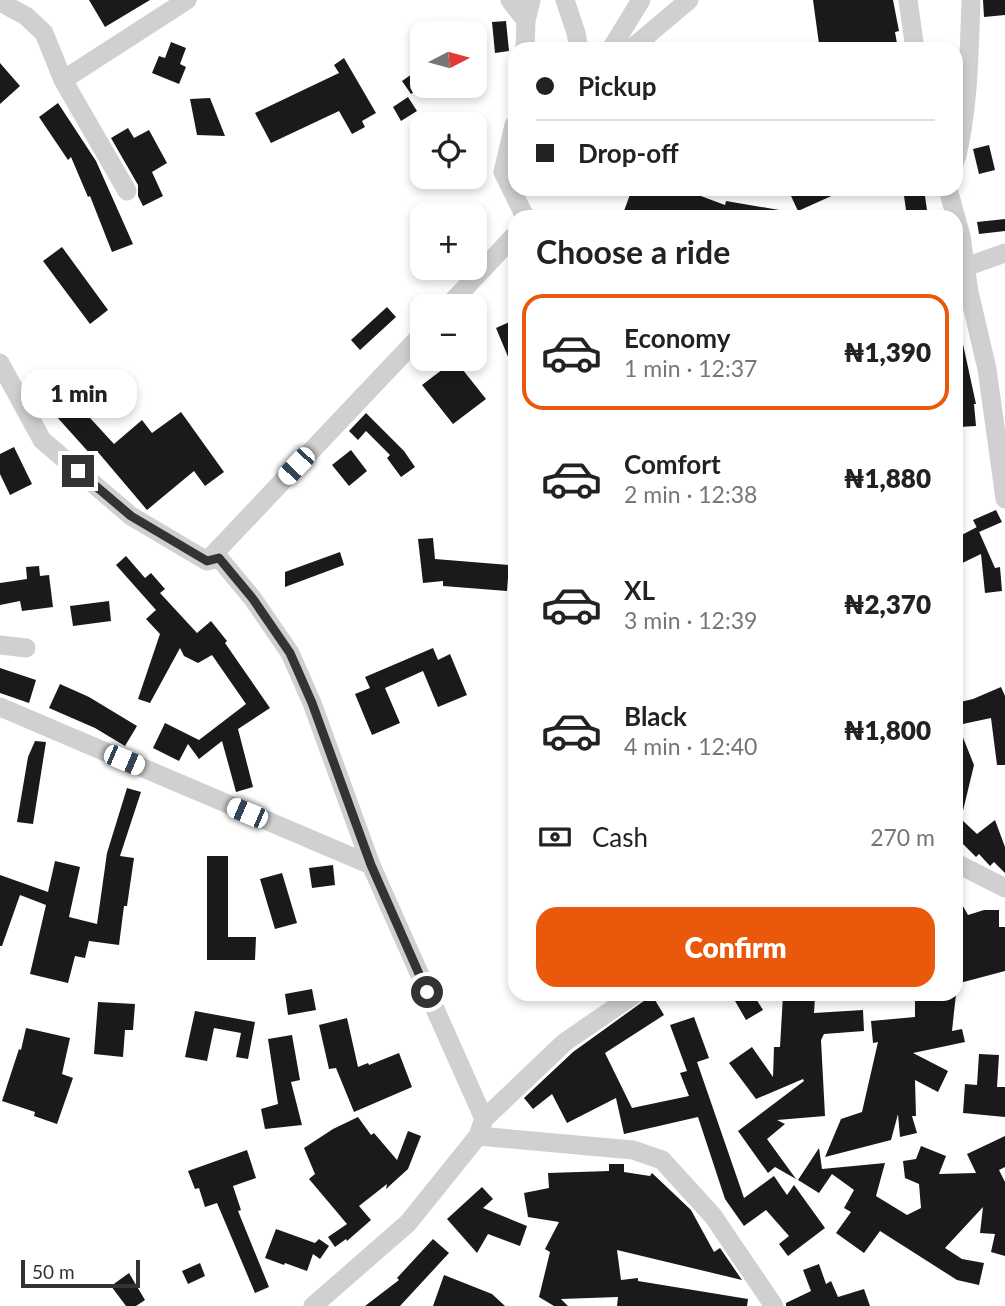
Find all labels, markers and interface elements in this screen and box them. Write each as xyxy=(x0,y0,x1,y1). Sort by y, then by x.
north arrow xyxy=(410,21,486,98)
map controls xyxy=(410,21,487,371)
text: Pickup xyxy=(578,70,657,102)
button: locate xyxy=(410,112,487,189)
text: Drop-off xyxy=(578,137,679,169)
button: + xyxy=(410,203,487,280)
text: Choose a ride xyxy=(536,232,730,271)
button: − xyxy=(410,294,487,371)
icon: car xyxy=(540,321,603,384)
text: Economy xyxy=(624,322,730,354)
text: ₦1,390 xyxy=(844,336,931,368)
text: 1 min · 12:37 xyxy=(624,354,757,382)
callout: 1 min xyxy=(20,370,136,419)
text: 1 min xyxy=(50,379,108,407)
car xyxy=(274,443,319,489)
icon: car xyxy=(540,447,603,510)
text: Comfort xyxy=(624,448,721,480)
route end xyxy=(62,455,94,487)
text: ₦1,880 xyxy=(844,462,931,494)
text: 2 min · 12:38 xyxy=(624,480,757,508)
icon: car xyxy=(540,573,603,636)
text: XL xyxy=(624,574,655,606)
text: ₦2,370 xyxy=(844,588,931,620)
text: 3 min · 12:39 xyxy=(624,606,757,634)
icon: car xyxy=(540,699,603,762)
text: Black xyxy=(624,700,687,732)
text: ₦1,800 xyxy=(844,714,931,746)
text: 4 min · 12:40 xyxy=(624,732,757,760)
car xyxy=(101,742,148,778)
car xyxy=(224,795,271,831)
icon: cash xyxy=(536,818,574,856)
text: Cash xyxy=(592,821,648,853)
text: 270 m xyxy=(870,823,935,851)
button: Confirm xyxy=(536,907,935,987)
route start xyxy=(411,976,443,1008)
scale bar xyxy=(21,1257,140,1289)
text: 50 m xyxy=(32,1260,75,1283)

